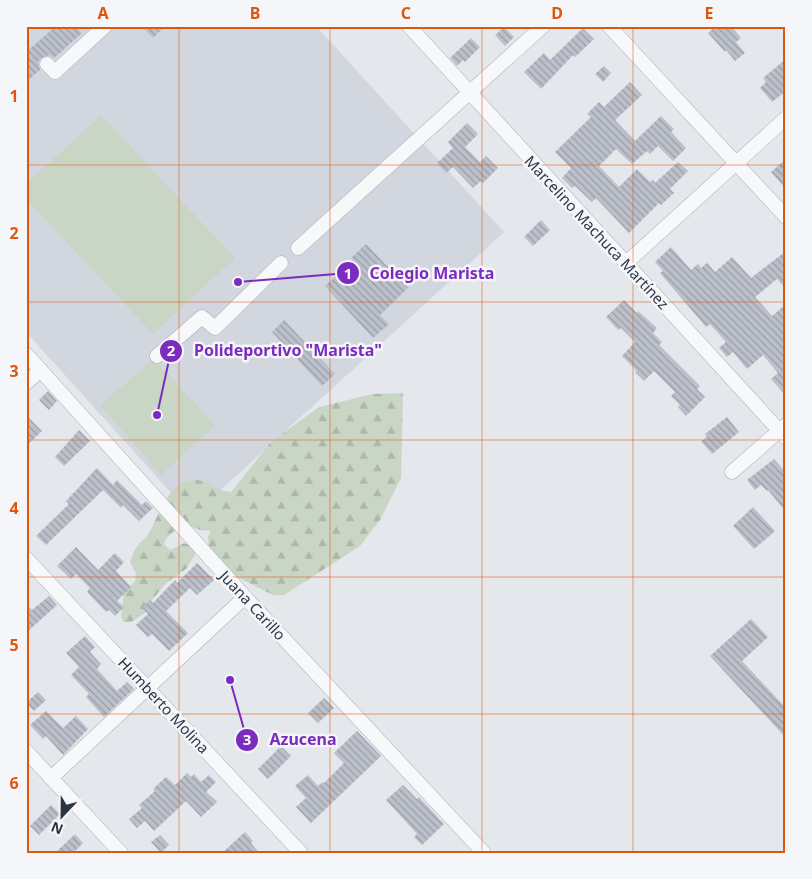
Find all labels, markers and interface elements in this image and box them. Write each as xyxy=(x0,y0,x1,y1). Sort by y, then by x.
text: A xyxy=(97,2,109,24)
text: B xyxy=(250,2,260,24)
text: C xyxy=(401,2,411,24)
text: D xyxy=(551,2,563,24)
text: E xyxy=(705,2,714,24)
text: 1 xyxy=(9,85,19,107)
street label: Marcelino Machuca Martínez xyxy=(520,151,674,313)
text: 2 xyxy=(9,222,19,244)
callout: Colegio Marista xyxy=(335,258,505,289)
text: Colegio Marista xyxy=(370,262,494,284)
text: 1 xyxy=(344,263,352,283)
callout: Polideportivo "Marista" xyxy=(159,335,392,366)
text: Polideportivo "Marista" xyxy=(194,339,382,361)
text: 2 xyxy=(167,340,176,360)
text: 3 xyxy=(9,360,19,382)
text: 4 xyxy=(9,497,19,519)
street label: Juana Carillo xyxy=(214,564,290,644)
text: 5 xyxy=(9,634,19,656)
street label: Humberto Molina xyxy=(114,653,214,757)
callout: Azucena xyxy=(234,724,346,755)
text: Azucena xyxy=(269,728,337,750)
text: 3 xyxy=(243,729,251,749)
text: 6 xyxy=(9,772,19,794)
north arrow xyxy=(38,792,88,842)
text: N xyxy=(48,818,66,839)

